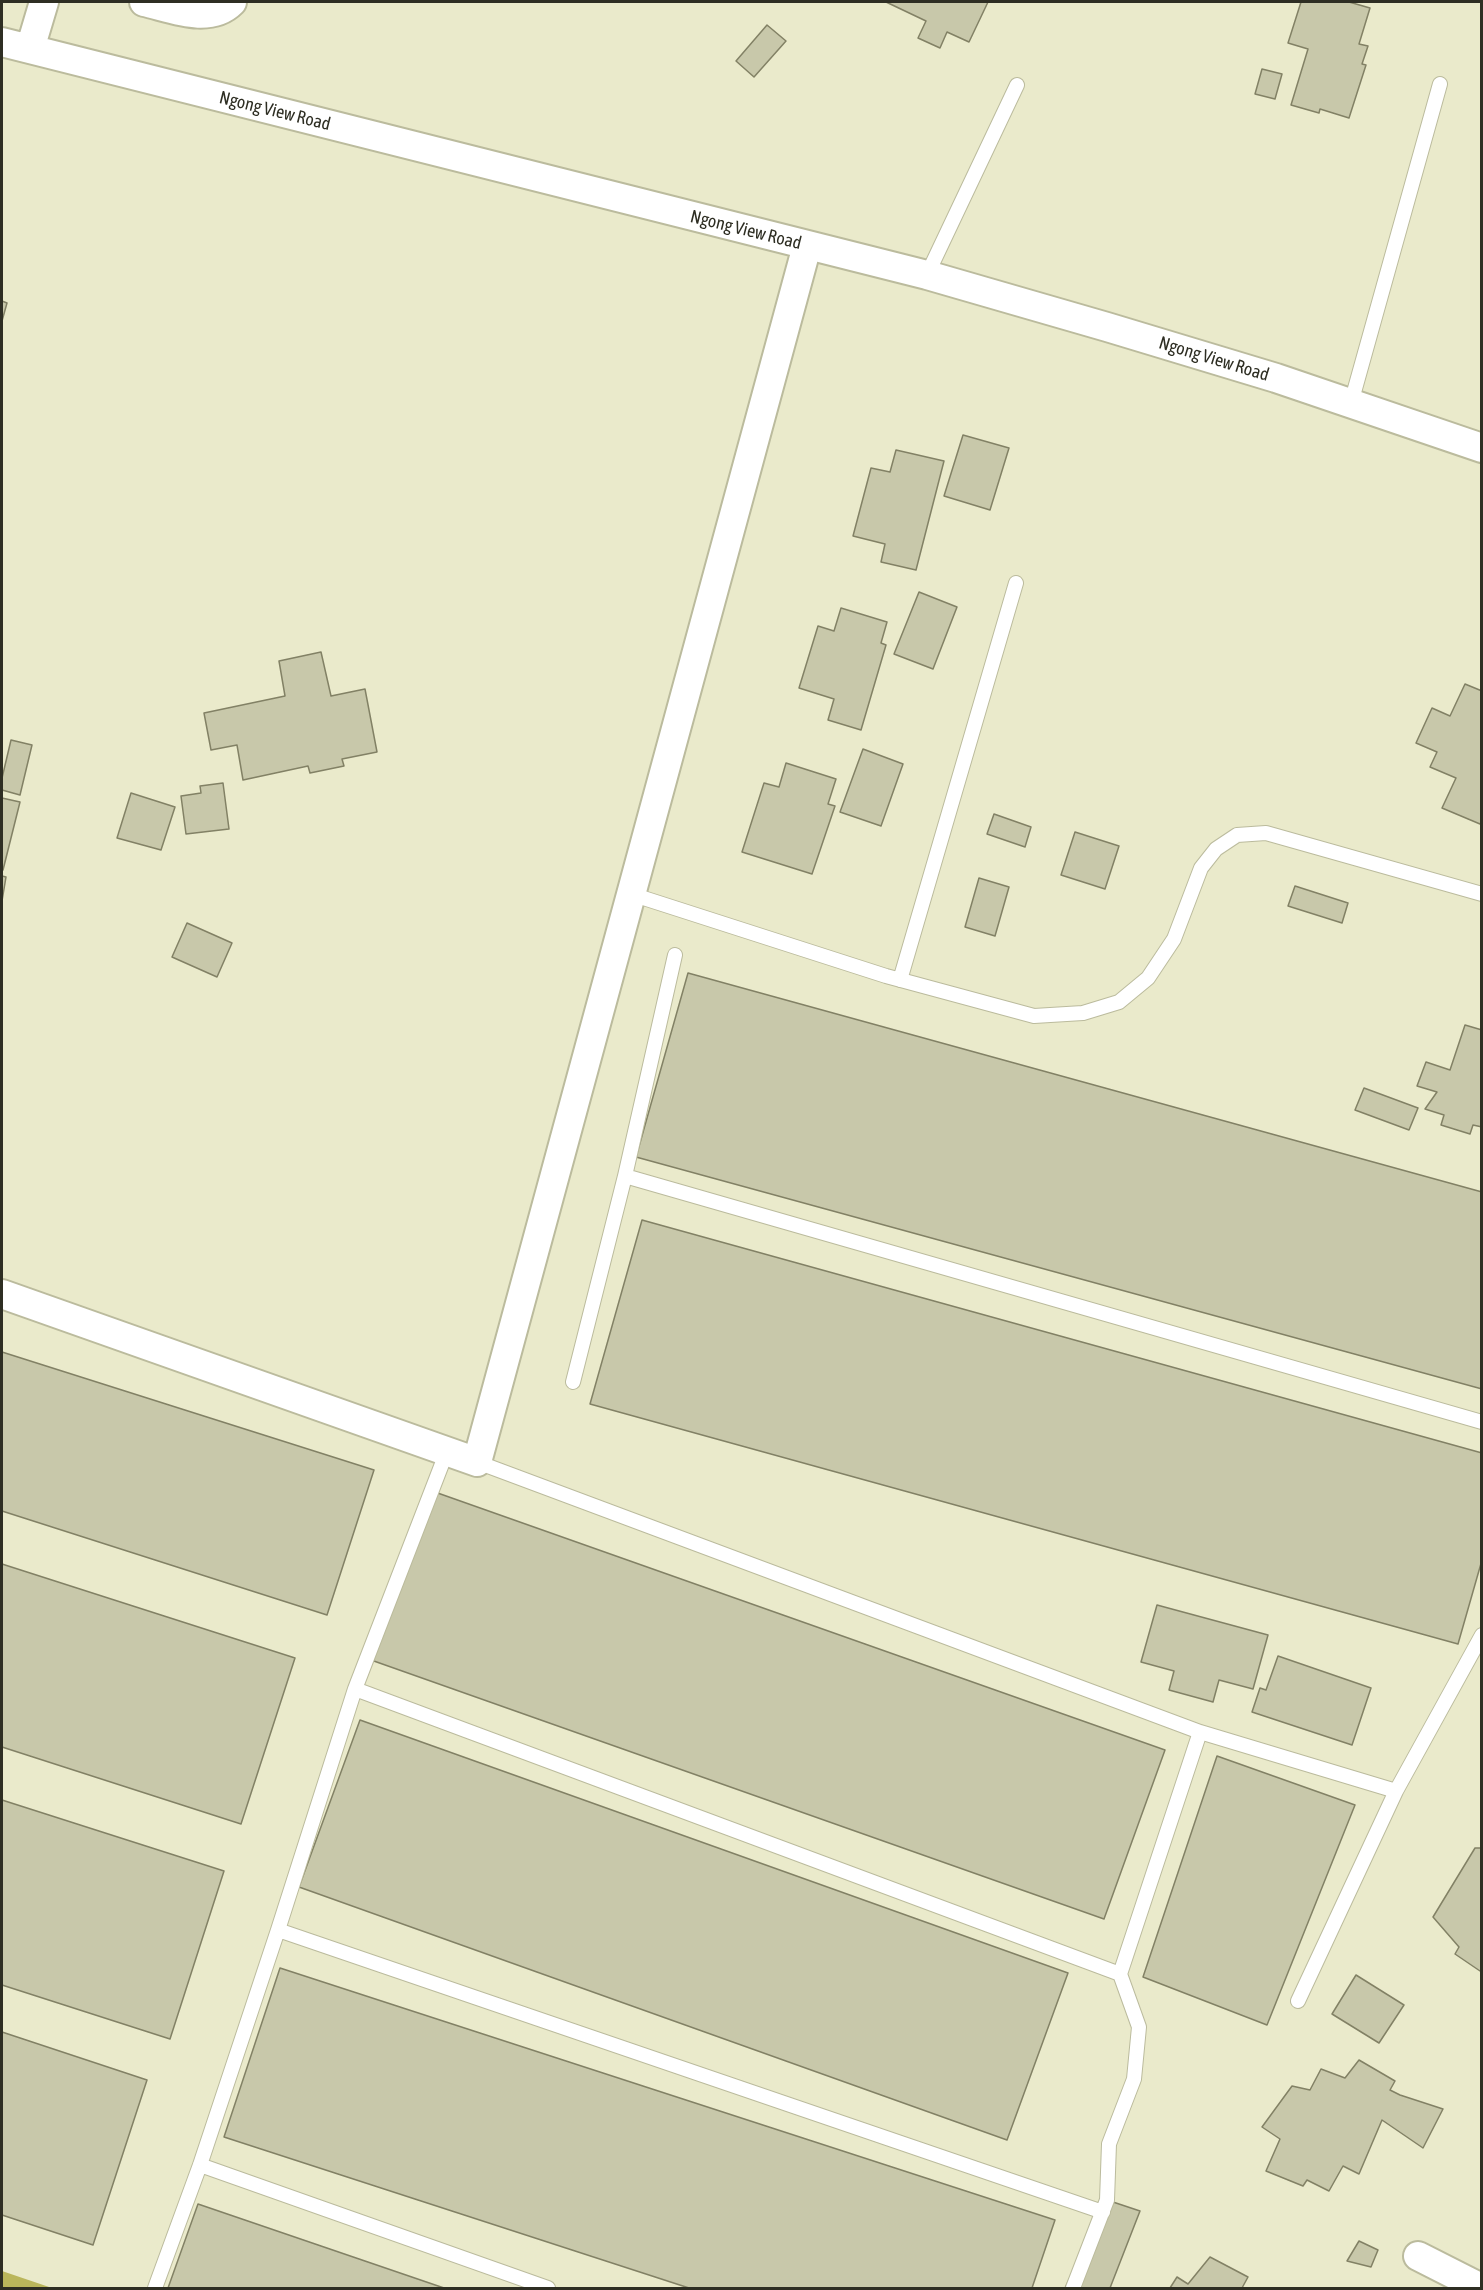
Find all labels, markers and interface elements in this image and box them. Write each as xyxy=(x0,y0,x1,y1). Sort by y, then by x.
street label: Ngong View Road xyxy=(217,87,333,135)
street label: Ngong View Road xyxy=(688,206,804,254)
street label: Ngong View Road xyxy=(1156,332,1272,386)

